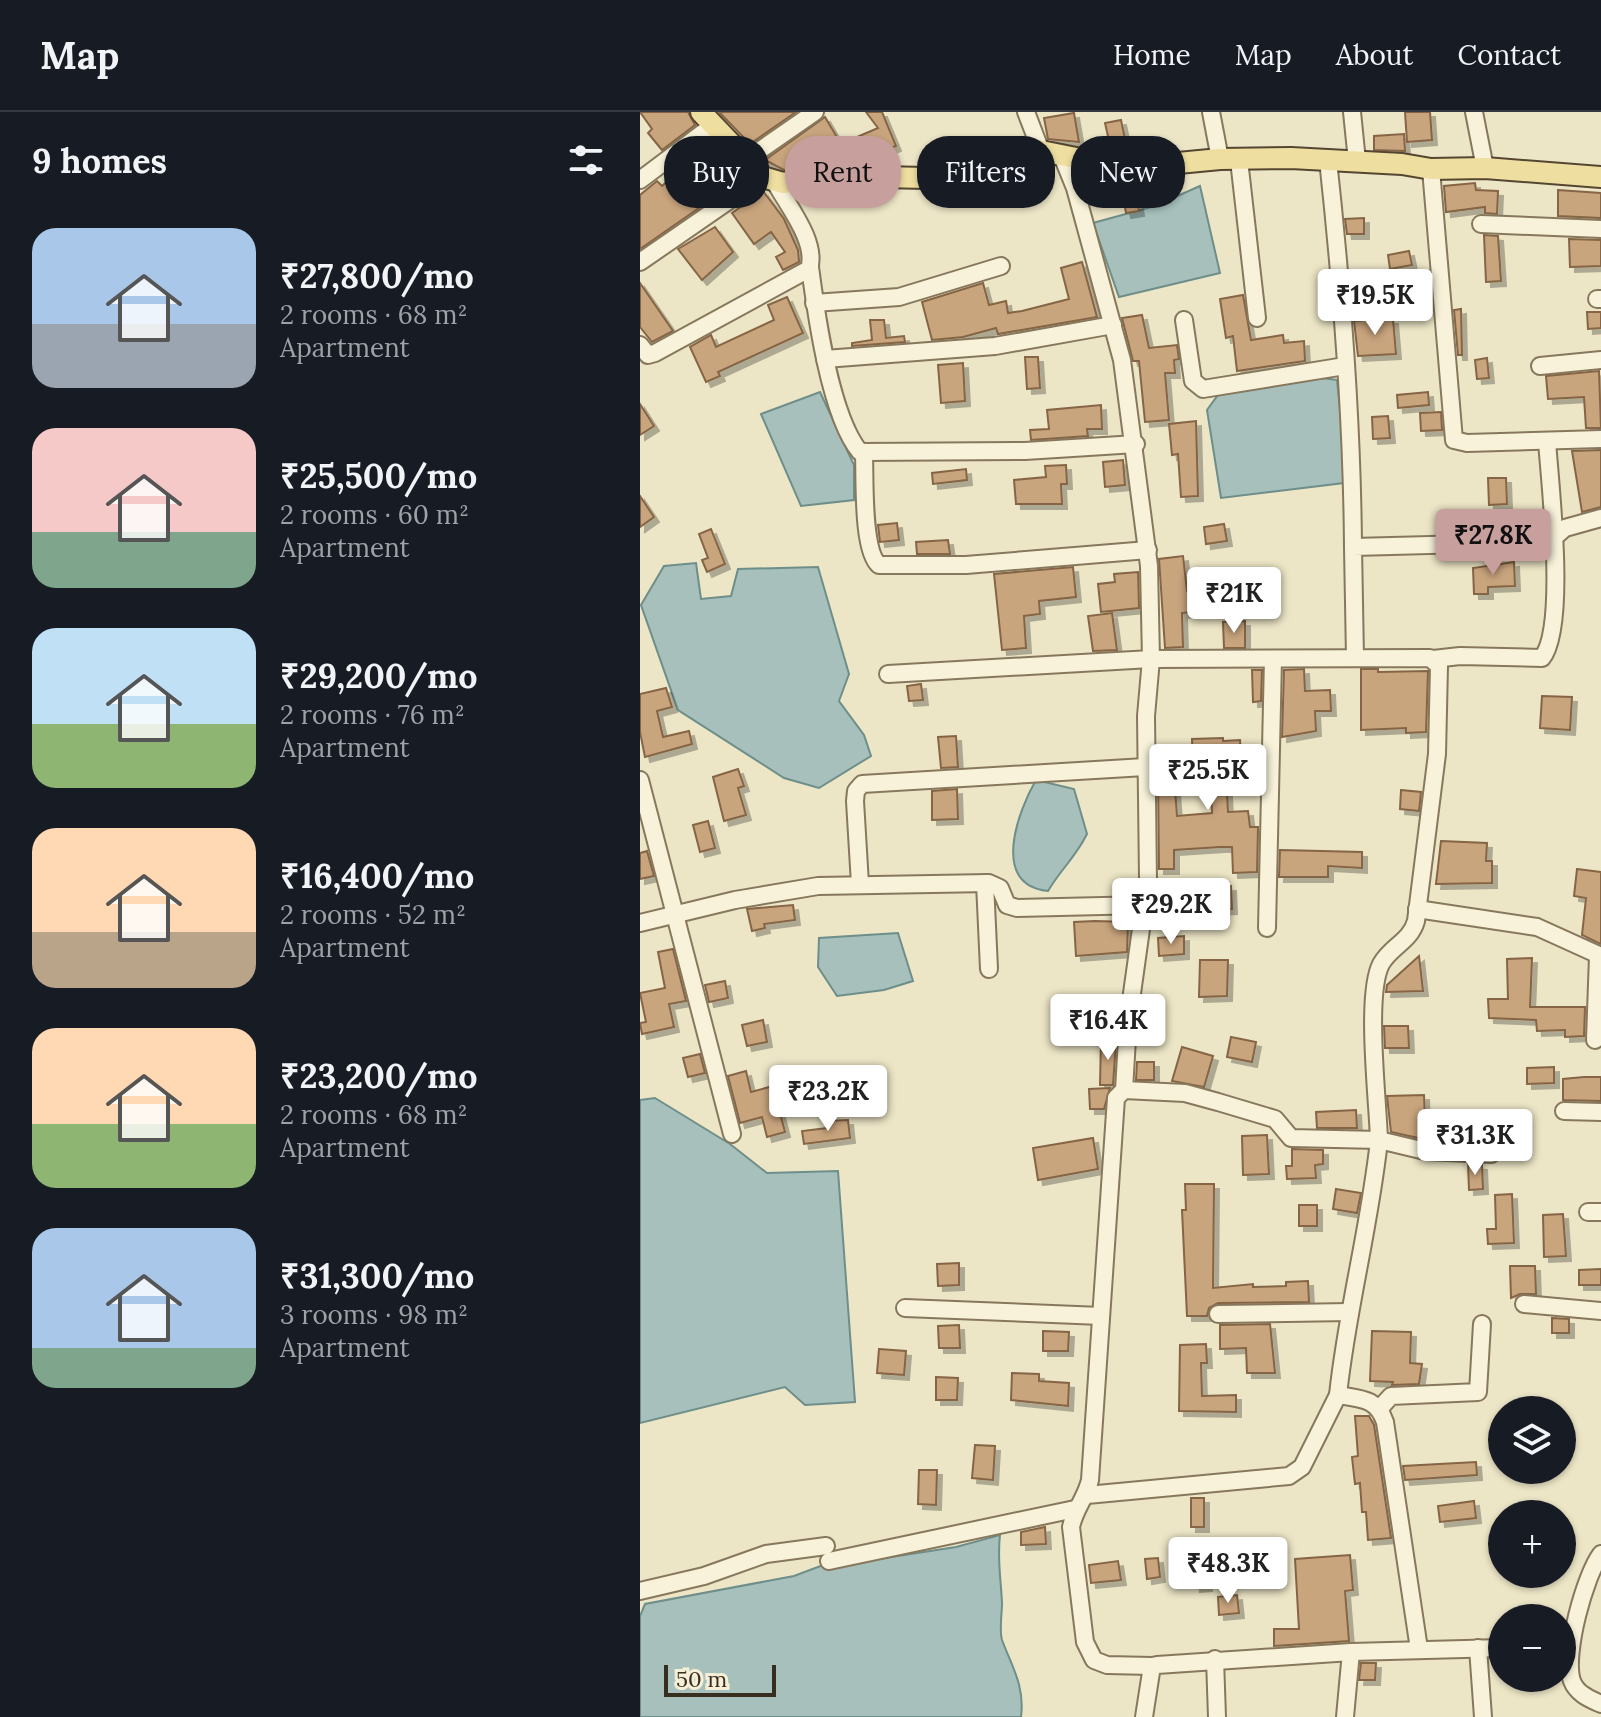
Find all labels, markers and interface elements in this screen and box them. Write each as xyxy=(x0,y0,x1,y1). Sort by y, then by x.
text: Map xyxy=(40,31,119,79)
text: Home xyxy=(1113,37,1191,73)
text: Map xyxy=(1235,37,1292,73)
text: About xyxy=(1336,37,1413,73)
text: Contact xyxy=(1457,37,1561,73)
chip: Buy xyxy=(664,136,769,208)
chip: Rent xyxy=(785,136,901,208)
chip: Filters xyxy=(917,136,1055,208)
chip: New xyxy=(1071,136,1185,208)
icon: filters xyxy=(564,138,608,182)
text: 9 homes xyxy=(32,139,167,182)
text: ₹27,800/mo xyxy=(280,254,474,297)
icon: home xyxy=(96,260,192,356)
pin: ₹19.5K xyxy=(1310,269,1440,337)
text: ₹19.5K xyxy=(1336,278,1414,311)
text: 2 rooms · 68 m² xyxy=(280,298,468,331)
text: Apartment xyxy=(280,331,410,364)
text: ₹25,500/mo xyxy=(280,454,477,497)
icon: home xyxy=(96,460,192,556)
text: 2 rooms · 60 m² xyxy=(280,498,469,531)
pin: ₹27.8K xyxy=(1428,509,1558,577)
text: ₹27.8K xyxy=(1454,518,1532,551)
text: Apartment xyxy=(280,531,410,564)
pin: ₹21K xyxy=(1187,567,1281,635)
text: ₹21K xyxy=(1205,576,1263,609)
text: ₹29,200/mo xyxy=(280,654,478,697)
icon: home xyxy=(96,660,192,756)
text: 2 rooms · 76 m² xyxy=(280,698,465,731)
text: Apartment xyxy=(280,731,410,764)
pin: ₹25.5K xyxy=(1143,744,1273,812)
text: ₹25.5K xyxy=(1167,753,1249,786)
text: ₹16,400/mo xyxy=(280,854,474,897)
icon: home xyxy=(96,860,192,956)
pin: ₹29.2K xyxy=(1106,878,1236,946)
text: ₹29.2K xyxy=(1130,887,1212,920)
text: 2 rooms · 52 m² xyxy=(280,898,466,931)
text: Apartment xyxy=(280,931,410,964)
pin: ₹16.4K xyxy=(1043,994,1173,1062)
text: ₹16.4K xyxy=(1068,1003,1148,1036)
text: ₹23,200/mo xyxy=(280,1054,478,1097)
icon: home xyxy=(96,1060,192,1156)
pin: ₹23.2K xyxy=(763,1065,893,1133)
text: ₹23.2K xyxy=(787,1074,869,1107)
text: 2 rooms · 68 m² xyxy=(280,1098,468,1131)
pin: ₹31.3K xyxy=(1410,1109,1540,1177)
text: ₹31.3K xyxy=(1435,1118,1515,1151)
text: Apartment xyxy=(280,1131,410,1164)
text: ₹31,300/mo xyxy=(280,1254,474,1297)
icon: home xyxy=(96,1260,192,1356)
text: 3 rooms · 98 m² xyxy=(280,1298,468,1331)
text: Apartment xyxy=(280,1331,410,1364)
map controls xyxy=(1488,1396,1576,1692)
button: layers xyxy=(1488,1396,1576,1484)
button: + xyxy=(1488,1500,1576,1588)
pin: ₹48.3K xyxy=(1163,1537,1293,1605)
text: ₹48.3K xyxy=(1186,1546,1270,1579)
button: − xyxy=(1488,1604,1576,1692)
scale bar xyxy=(664,1661,776,1697)
text: 50 m xyxy=(676,1665,727,1693)

